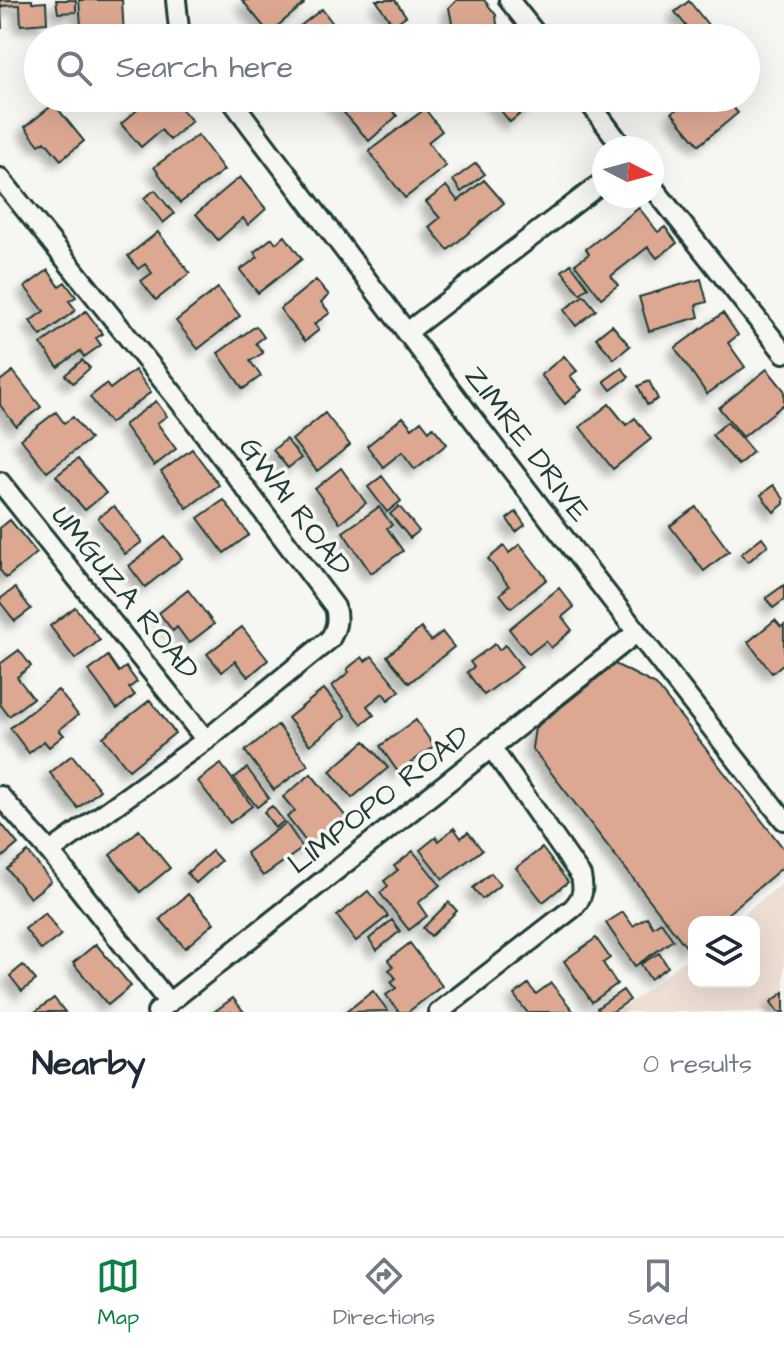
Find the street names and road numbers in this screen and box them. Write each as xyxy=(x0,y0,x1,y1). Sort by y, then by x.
street label: ZIMRE DRIVE xyxy=(454,357,600,531)
street label: GWAI ROAD xyxy=(229,429,361,585)
street label: UMGUZA ROAD xyxy=(41,497,209,689)
street label: LIMPOPO ROAD xyxy=(279,715,479,885)

